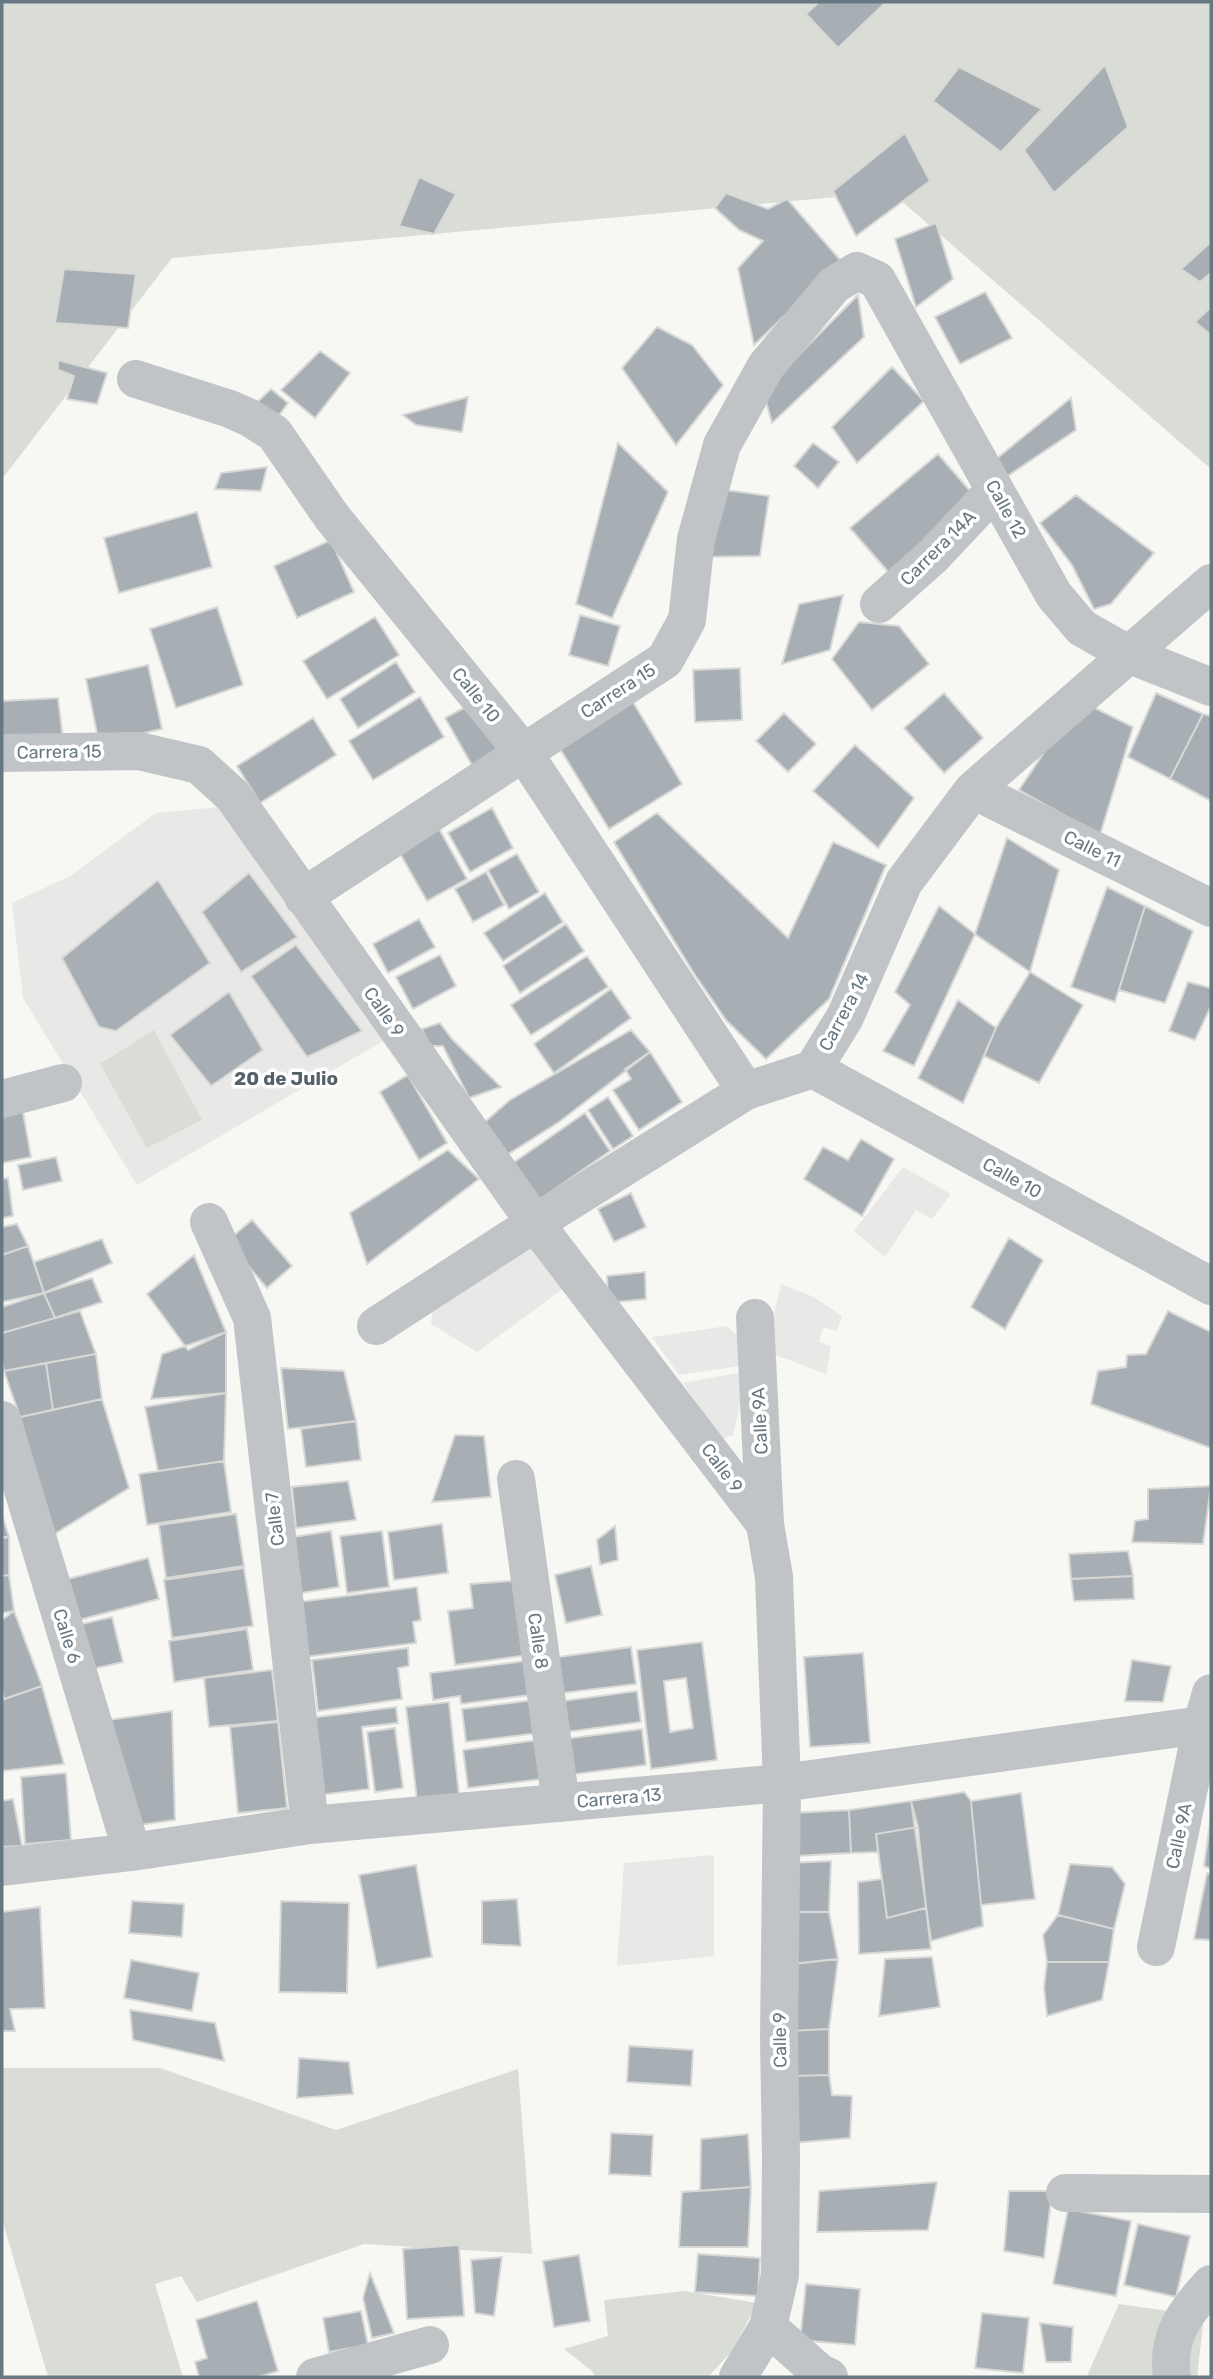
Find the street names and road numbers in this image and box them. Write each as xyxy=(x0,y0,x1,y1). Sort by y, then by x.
street label: Calle 12 xyxy=(981,476,1031,542)
street label: Carrera 14A xyxy=(896,506,980,590)
street label: Carrera 15 xyxy=(576,659,660,723)
street label: Calle 10 xyxy=(447,663,505,727)
street label: Carrera 15 xyxy=(16,740,102,764)
street label: Calle 11 xyxy=(1060,826,1124,872)
street label: Carrera 14 xyxy=(814,969,874,1055)
street label: Calle 9 xyxy=(359,983,409,1041)
street label: Calle 10 xyxy=(979,1153,1045,1203)
street label: Calle 9A xyxy=(747,1387,773,1455)
street label: Calle 9 xyxy=(696,1439,748,1497)
street label: Calle 7 xyxy=(261,1491,289,1547)
street label: Calle 6 xyxy=(48,1606,86,1666)
street label: Calle 8 xyxy=(523,1611,553,1671)
street label: Carrera 13 xyxy=(576,1783,662,1813)
street label: Calle 9A xyxy=(1161,1801,1197,1871)
street label: Calle 9 xyxy=(769,2012,791,2068)

